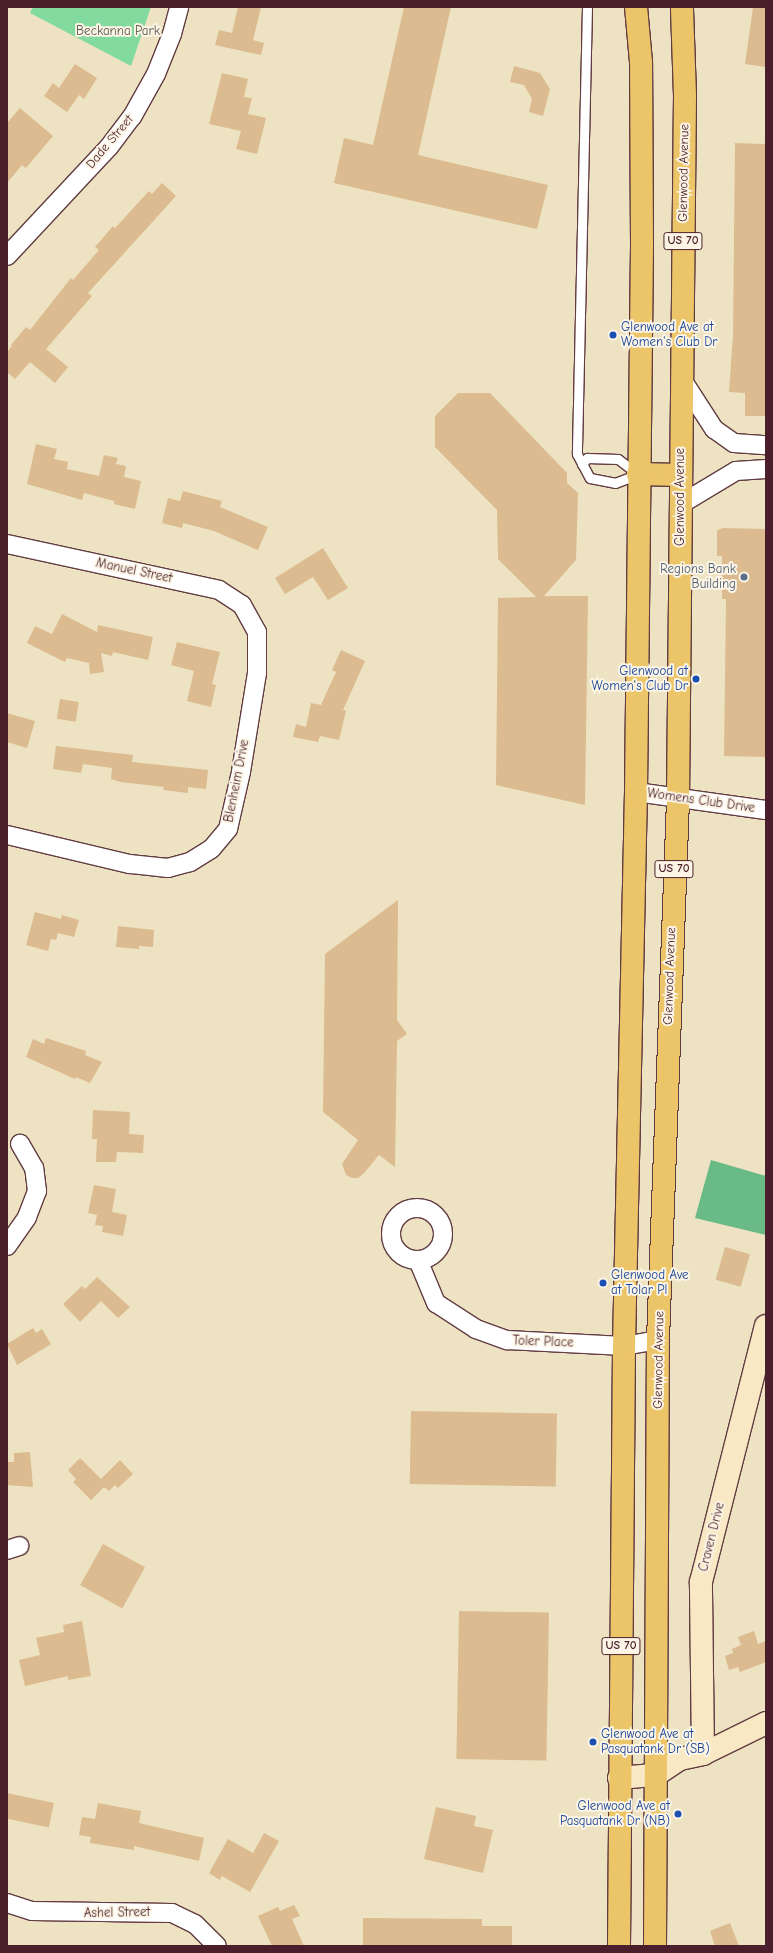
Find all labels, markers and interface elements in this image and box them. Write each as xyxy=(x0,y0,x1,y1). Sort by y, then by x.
park label: Beckanna Park xyxy=(76,23,160,39)
street label: Dade Street xyxy=(83,112,137,172)
street label: Glenwood Avenue xyxy=(675,124,693,222)
road number: US 70 xyxy=(663,231,703,251)
place label: Glenwood Ave at Women's Club Dr xyxy=(621,320,717,351)
marker: Glenwood Ave at Women's Club Dr xyxy=(608,330,618,340)
street label: Glenwood Avenue xyxy=(672,448,688,546)
street label: Manuel Street xyxy=(94,555,174,587)
place label: Regions Bank Building xyxy=(660,562,736,593)
marker: Regions Bank Building xyxy=(739,572,749,582)
place label: Glenwood at Women's Club Dr xyxy=(592,664,688,695)
marker: Glenwood at Women's Club Dr xyxy=(691,674,701,684)
street label: Blenheim Drive xyxy=(221,738,253,824)
street label: Womens Club Drive xyxy=(646,786,756,816)
road number: US 70 xyxy=(654,859,694,879)
street label: Glenwood Avenue xyxy=(660,927,680,1025)
place label: Glenwood Ave at Tolar Pl xyxy=(611,1268,689,1299)
marker: Glenwood Ave at Tolar Pl xyxy=(598,1278,608,1288)
street label: Glenwood Avenue xyxy=(650,1311,668,1409)
street label: Toler Place xyxy=(512,1333,574,1351)
street label: Craven Drive xyxy=(696,1501,728,1573)
road number: US 70 xyxy=(601,1636,641,1656)
place label: Glenwood Ave at Pasquatank Dr (SB) xyxy=(601,1727,710,1758)
marker: Glenwood Ave at Pasquatank Dr (SB) xyxy=(588,1737,598,1747)
place label: Glenwood Ave at Pasquatank Dr (NB) xyxy=(560,1799,670,1830)
marker: Glenwood Ave at Pasquatank Dr (NB) xyxy=(673,1809,683,1819)
street label: Ashel Street xyxy=(84,1905,150,1921)

